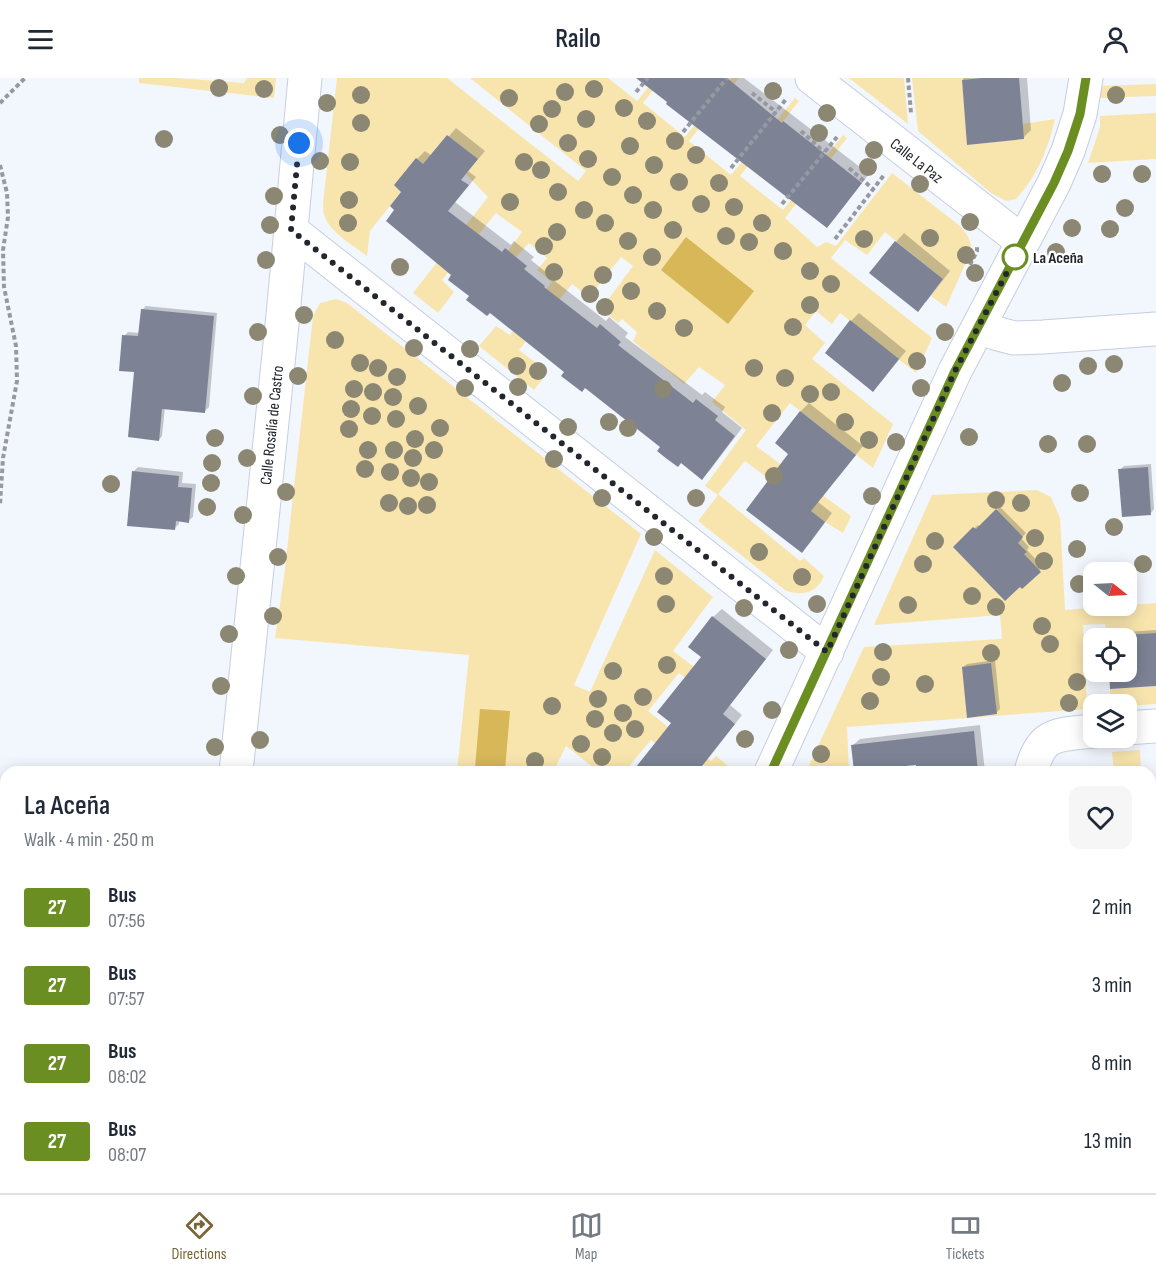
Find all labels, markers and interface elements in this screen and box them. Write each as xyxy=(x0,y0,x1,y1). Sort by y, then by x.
icon: menu xyxy=(24,23,57,56)
text: Railo xyxy=(555,23,601,55)
icon: person xyxy=(1099,23,1132,56)
your location xyxy=(284,128,314,158)
street label: Calle La Paz xyxy=(886,135,946,188)
marker: La Aceña xyxy=(1002,244,1028,270)
place label: La Aceña xyxy=(1033,249,1083,268)
street label: Calle Rosalía de Castro xyxy=(257,365,288,486)
north arrow xyxy=(1083,562,1137,616)
map controls xyxy=(1083,562,1137,748)
button: locate xyxy=(1083,628,1137,682)
button: layers xyxy=(1083,694,1137,748)
button: heart xyxy=(1069,786,1132,849)
text: La Aceña xyxy=(24,789,110,822)
text: Walk · 4 min · 250 m xyxy=(24,828,154,852)
text: Bus xyxy=(108,882,137,909)
text: 2 min xyxy=(1092,894,1132,921)
text: 27 xyxy=(48,895,66,920)
text: 07:56 xyxy=(108,909,145,933)
text: Bus xyxy=(108,960,137,987)
text: 3 min xyxy=(1092,972,1132,999)
text: 27 xyxy=(48,973,66,998)
text: 07:57 xyxy=(108,987,144,1011)
text: Bus xyxy=(108,1038,137,1065)
text: 8 min xyxy=(1091,1050,1132,1077)
text: 27 xyxy=(48,1051,66,1076)
text: 08:02 xyxy=(108,1065,147,1089)
text: Bus xyxy=(108,1116,137,1143)
text: 13 min xyxy=(1084,1128,1132,1155)
text: 27 xyxy=(48,1129,66,1154)
text: 08:07 xyxy=(108,1143,146,1167)
tab: Directions xyxy=(172,1209,227,1264)
tab: Map xyxy=(570,1209,603,1264)
tab: Tickets xyxy=(946,1209,984,1264)

